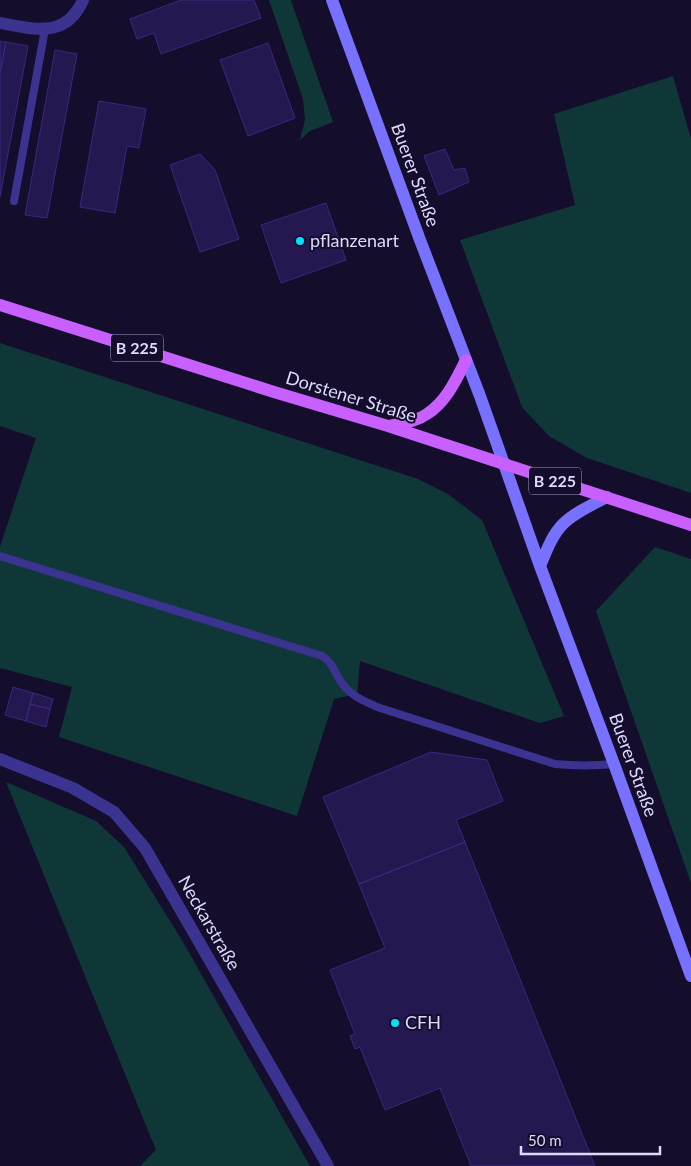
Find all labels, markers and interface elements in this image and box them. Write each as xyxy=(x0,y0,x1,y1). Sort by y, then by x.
street label: Buerer Straße xyxy=(387,120,445,229)
place label: pflanzenart xyxy=(310,229,400,251)
marker: pflanzenart xyxy=(294,235,306,247)
road number: B 225 xyxy=(111,334,163,362)
street label: Dorstener Straße xyxy=(283,366,419,426)
road number: B 225 xyxy=(529,468,581,494)
street label: Buerer Straße xyxy=(605,710,663,819)
street label: Neckarstraße xyxy=(174,871,246,974)
place label: CFH xyxy=(405,1011,441,1033)
marker: CFH xyxy=(389,1017,401,1029)
scale bar xyxy=(521,1124,660,1156)
text: 50 m xyxy=(528,1131,562,1149)

